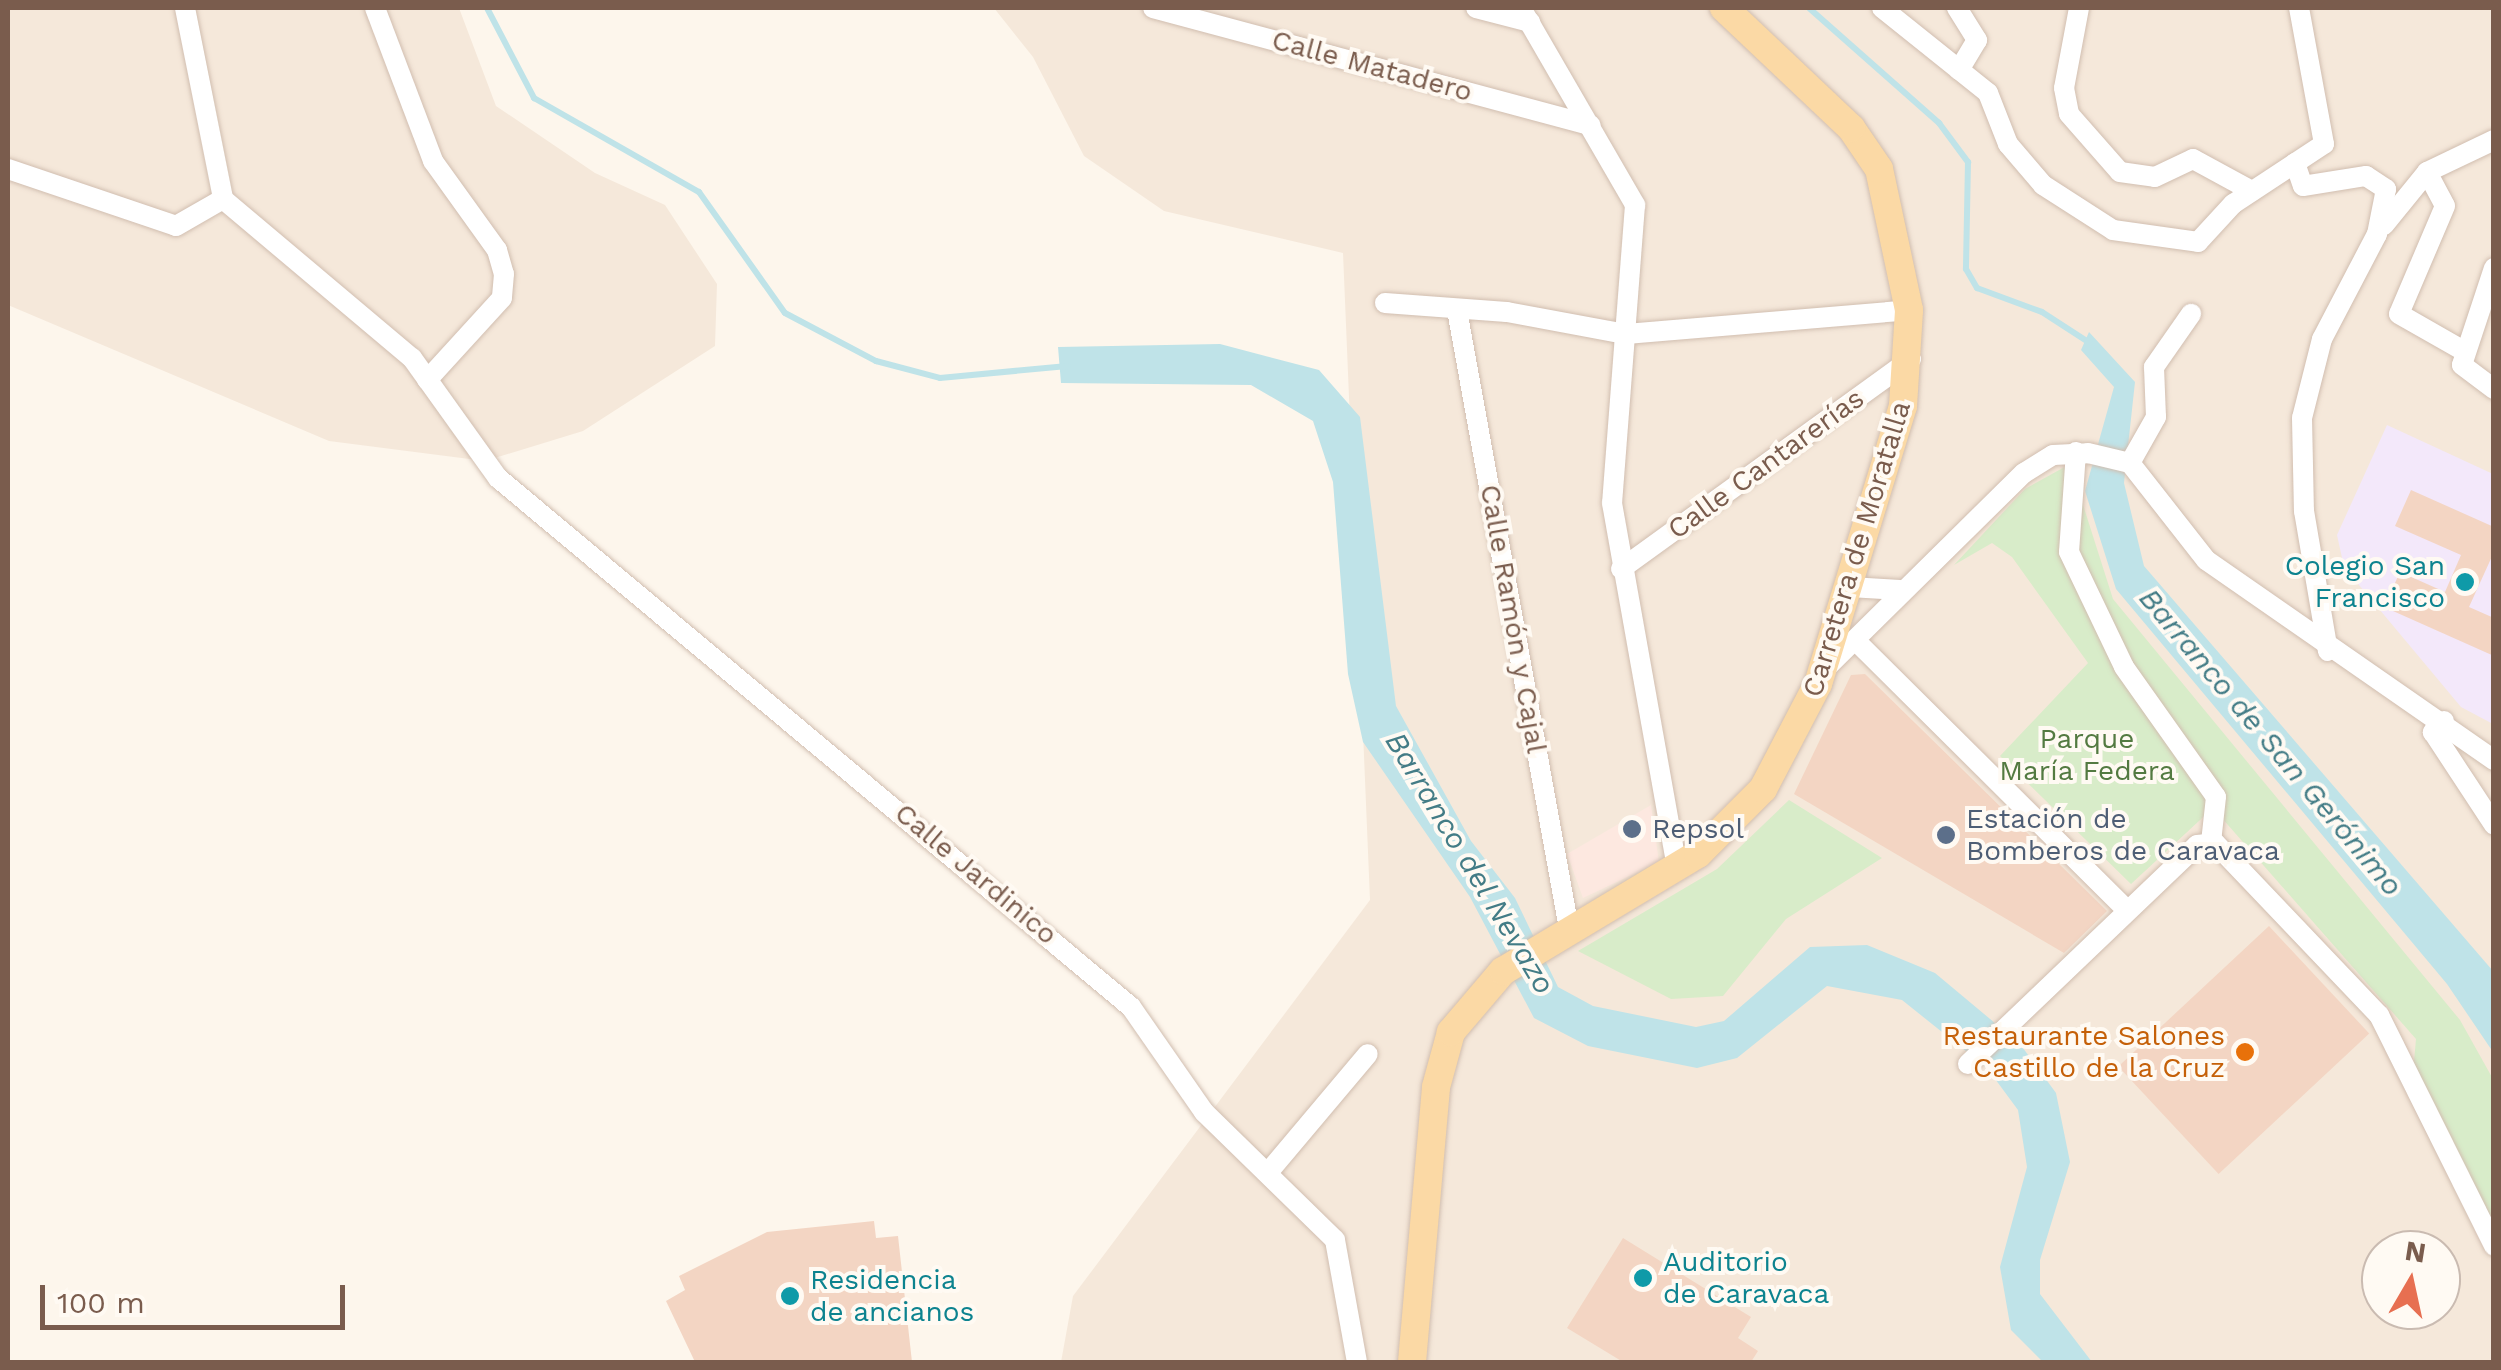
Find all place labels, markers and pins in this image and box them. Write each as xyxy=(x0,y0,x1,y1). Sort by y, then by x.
place label: Colegio San Francisco xyxy=(2285,549,2445,615)
marker: Colegio San Francisco xyxy=(2454,571,2476,593)
place label: Estación de Bomberos de Caravaca xyxy=(1966,802,2280,868)
place label: Repsol xyxy=(1652,812,1744,846)
marker: Repsol xyxy=(1621,818,1643,840)
marker: Estación de Bomberos de Caravaca xyxy=(1935,824,1957,846)
place label: Restaurante Salones Castillo de la Cruz xyxy=(1943,1019,2225,1085)
marker: Restaurante Salones Castillo de la Cruz xyxy=(2234,1041,2256,1063)
place label: Auditorio de Caravaca xyxy=(1663,1245,1829,1311)
place label: Residencia de ancianos xyxy=(810,1263,974,1329)
marker: Auditorio de Caravaca xyxy=(1632,1267,1654,1289)
marker: Residencia de ancianos xyxy=(779,1285,801,1307)

